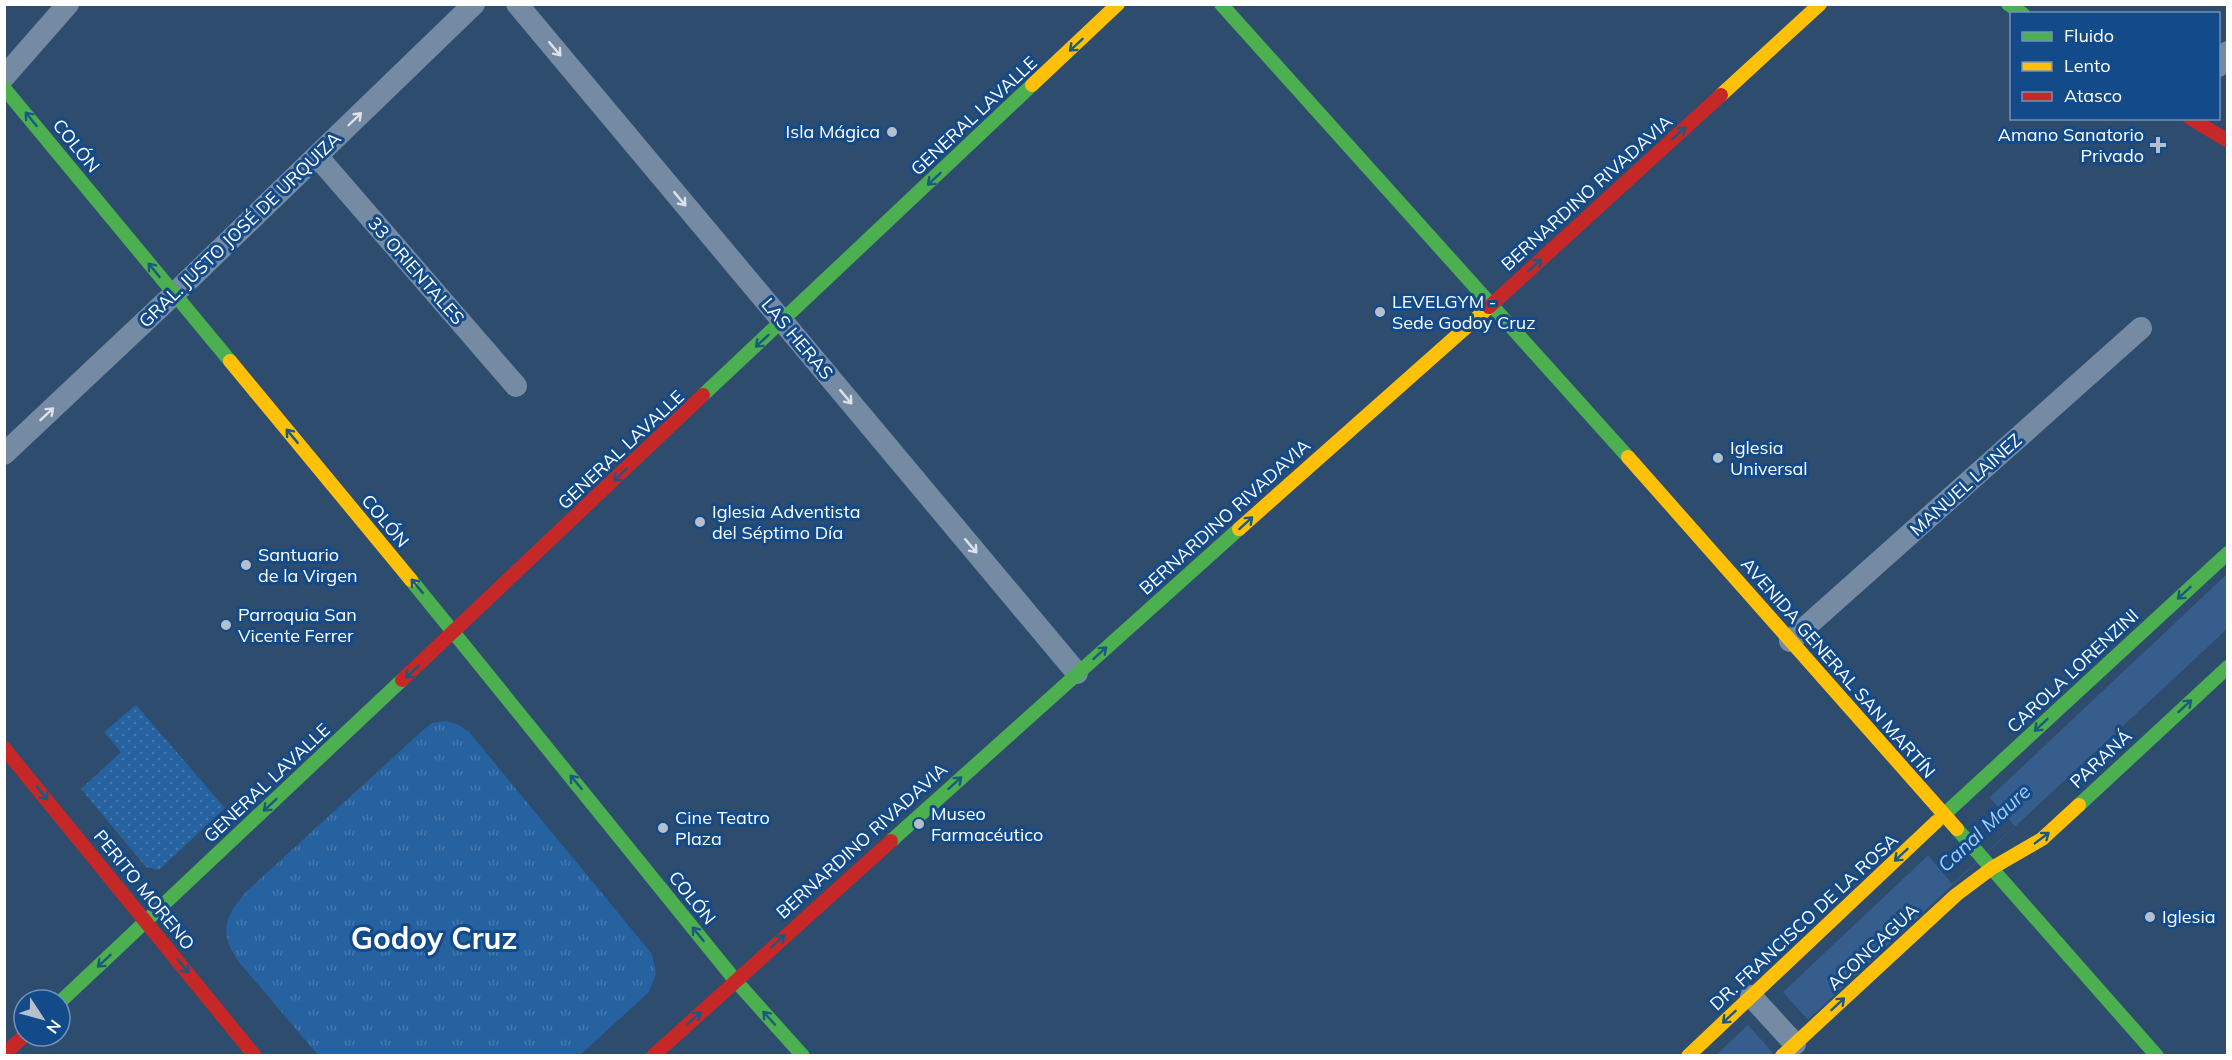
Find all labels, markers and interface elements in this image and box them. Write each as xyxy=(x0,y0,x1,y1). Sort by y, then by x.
legend xyxy=(2010,12,2220,120)
text: Fluido xyxy=(2064,24,2114,47)
one-way arrow xyxy=(1069,37,1084,51)
one-way arrow xyxy=(548,41,561,57)
street label: GENERAL LAVALLE xyxy=(906,51,1042,180)
text: Lento xyxy=(2064,54,2111,77)
text: Atasco xyxy=(2064,84,2122,107)
street label: BERNARDINO RIVADAVIA xyxy=(1496,110,1677,276)
one-way arrow xyxy=(24,111,37,127)
one-way arrow xyxy=(348,112,363,127)
street label: COLÓN xyxy=(48,114,105,177)
place label: Isla Mágica xyxy=(786,120,880,143)
place label: Amano Sanatorio Privado xyxy=(1998,123,2144,167)
marker: Isla Mágica xyxy=(885,125,899,139)
one-way arrow xyxy=(1671,126,1686,140)
street label: GRAL. JUSTO JOSÉ DE URQUIZA xyxy=(134,127,346,332)
marker: Amano Sanatorio Privado xyxy=(2149,136,2167,154)
one-way arrow xyxy=(927,171,942,186)
one-way arrow xyxy=(673,191,686,207)
street label: 33 ORIENTALES xyxy=(363,212,470,329)
one-way arrow xyxy=(1527,258,1542,272)
one-way arrow xyxy=(147,263,161,278)
place label: LEVELGYM - Sede Godoy Cruz xyxy=(1392,290,1536,334)
street label: LAS HERAS xyxy=(757,293,838,384)
marker: LEVELGYM - Sede Godoy Cruz xyxy=(1373,305,1387,319)
one-way arrow xyxy=(755,334,770,348)
street label: GENERAL LAVALLE xyxy=(553,385,689,514)
one-way arrow xyxy=(839,389,852,405)
one-way arrow xyxy=(39,407,54,421)
street label: MANUEL LAINEZ xyxy=(1905,428,2026,541)
one-way arrow xyxy=(285,429,299,444)
street label: BERNARDINO RIVADAVIA xyxy=(1134,434,1315,600)
place label: Iglesia Universal xyxy=(1730,436,1808,480)
marker: Iglesia Universal xyxy=(1711,451,1725,465)
one-way arrow xyxy=(613,468,628,482)
street label: COLÓN xyxy=(357,489,414,552)
place label: Iglesia Adventista del Séptimo Día xyxy=(712,500,861,544)
marker: Iglesia Adventista del Séptimo Día xyxy=(693,515,707,529)
one-way arrow xyxy=(1238,516,1253,530)
one-way arrow xyxy=(964,538,978,553)
place label: Santuario de la Virgen xyxy=(258,543,358,587)
street label: AVENIDA GENERAL SAN MARTÍN xyxy=(1736,553,1940,783)
marker: Santuario de la Virgen xyxy=(239,558,253,572)
one-way arrow xyxy=(410,578,423,594)
one-way arrow xyxy=(2177,586,2192,600)
place label: Parroquia San Vicente Ferrer xyxy=(238,603,357,647)
street label: CAROLA LORENZINI xyxy=(2002,604,2143,738)
marker: Parroquia San Vicente Ferrer xyxy=(219,618,233,632)
one-way arrow xyxy=(1092,646,1107,660)
one-way arrow xyxy=(405,665,420,679)
one-way arrow xyxy=(2178,699,2193,713)
street label: GENERAL LAVALLE xyxy=(199,718,335,847)
one-way arrow xyxy=(2034,718,2049,732)
street label: PARANÁ xyxy=(2065,724,2136,793)
street label: BERNARDINO RIVADAVIA xyxy=(771,758,952,924)
one-way arrow xyxy=(570,775,583,791)
one-way arrow xyxy=(947,776,962,790)
water label: Canal Maure xyxy=(1932,778,2035,877)
one-way arrow xyxy=(35,785,48,801)
one-way arrow xyxy=(262,798,277,812)
place label: Museo Farmacéutico xyxy=(931,802,1043,846)
place label: Cine Teatro Plaza xyxy=(675,806,770,850)
marker: Museo Farmacéutico xyxy=(912,817,926,831)
marker: Cine Teatro Plaza xyxy=(656,821,670,835)
street label: PERITO MORENO xyxy=(89,825,200,954)
street label: DR. FRANCISCO DE LA ROSA xyxy=(1705,828,1903,1015)
one-way arrow xyxy=(2033,832,2049,844)
one-way arrow xyxy=(1894,848,1909,862)
street label: COLÓN xyxy=(664,866,721,929)
street label: ACONCAGUA xyxy=(1822,898,1923,995)
place label: Iglesia xyxy=(2162,905,2216,928)
marker: Iglesia xyxy=(2143,910,2157,924)
district label: Godoy Cruz xyxy=(351,919,517,957)
one-way arrow xyxy=(692,927,705,943)
one-way arrow xyxy=(771,934,786,948)
one-way arrow xyxy=(97,953,112,967)
one-way arrow xyxy=(177,958,190,974)
north arrow xyxy=(12,988,72,1048)
one-way arrow xyxy=(1831,997,1846,1011)
one-way arrow xyxy=(1721,1010,1736,1025)
one-way arrow xyxy=(686,1011,701,1025)
one-way arrow xyxy=(762,1011,776,1026)
text: N xyxy=(42,1016,66,1038)

